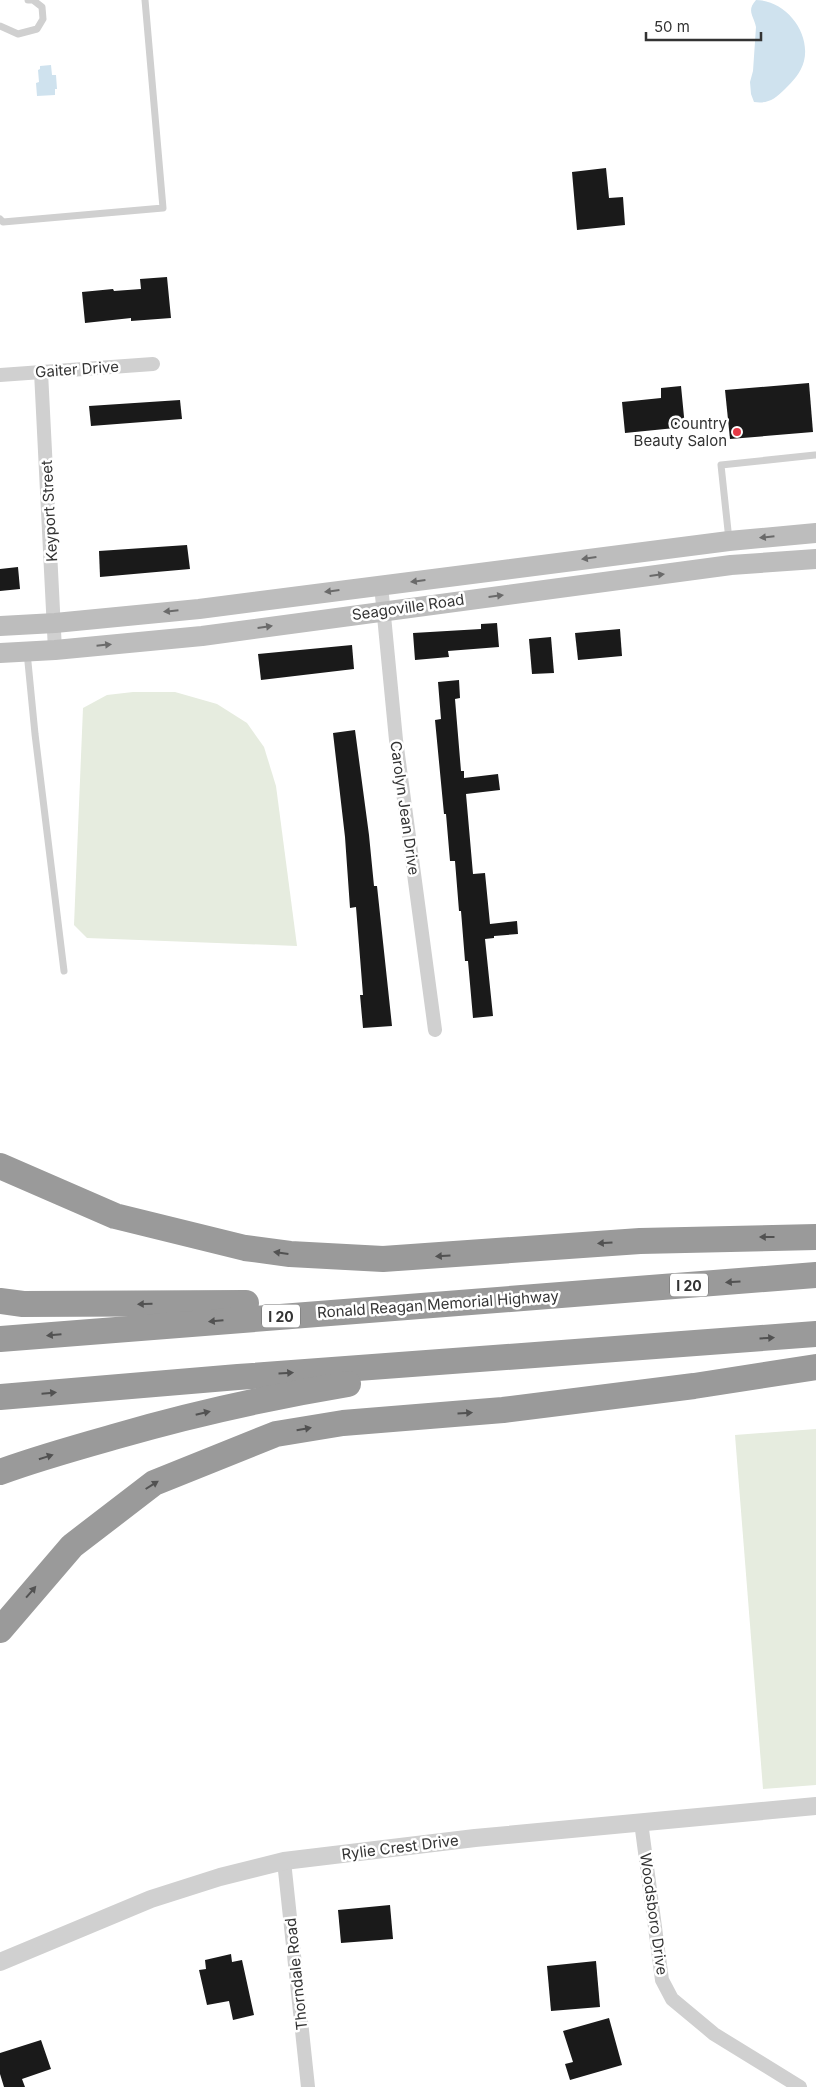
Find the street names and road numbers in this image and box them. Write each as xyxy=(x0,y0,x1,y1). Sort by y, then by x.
street label: Gaiter Drive xyxy=(35,357,119,381)
street label: Keyport Street xyxy=(37,460,61,562)
street label: Seagoville Road xyxy=(351,590,465,624)
street label: Carolyn Jean Drive xyxy=(386,740,424,876)
road number: I 20 xyxy=(670,1274,708,1296)
street label: Ronald Reagan Memorial Highway xyxy=(317,1286,560,1322)
road number: I 20 xyxy=(262,1304,300,1328)
street label: Rylie Crest Drive xyxy=(340,1830,460,1864)
street label: Woodsboro Drive xyxy=(636,1852,672,1976)
street label: Thorndale Road xyxy=(281,1917,311,2031)

